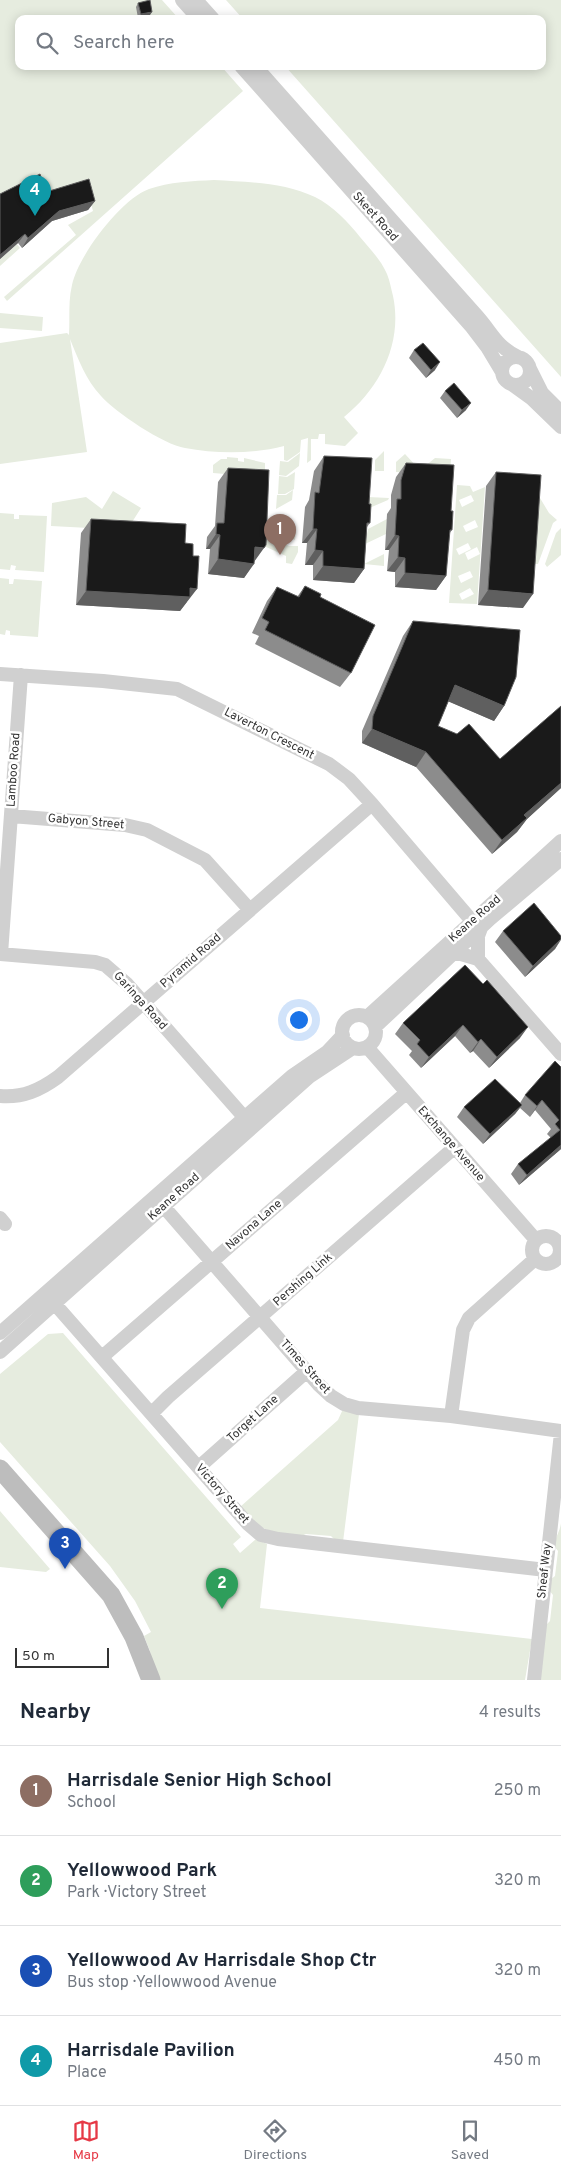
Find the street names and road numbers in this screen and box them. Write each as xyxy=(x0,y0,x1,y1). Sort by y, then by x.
street label: Skeet Road xyxy=(349,189,401,245)
street label: Laverton Crescent xyxy=(221,704,317,764)
street label: Lamboo Road xyxy=(3,732,25,808)
street label: Gabyon Street xyxy=(47,811,125,833)
street label: Keane Road xyxy=(445,892,505,946)
street label: Pyramid Road xyxy=(157,930,225,992)
street label: Garinga Road xyxy=(110,968,170,1034)
street label: Exchange Avenue xyxy=(414,1103,488,1185)
street label: Keane Road xyxy=(145,1169,203,1225)
street label: Navona Lane xyxy=(222,1196,286,1254)
street label: Pershing Link xyxy=(270,1250,336,1310)
street label: Times Street xyxy=(276,1336,334,1398)
street label: Torget Lane xyxy=(224,1392,282,1446)
street label: Victory Street xyxy=(191,1461,253,1527)
street label: Sheaf Way xyxy=(534,1542,556,1600)

